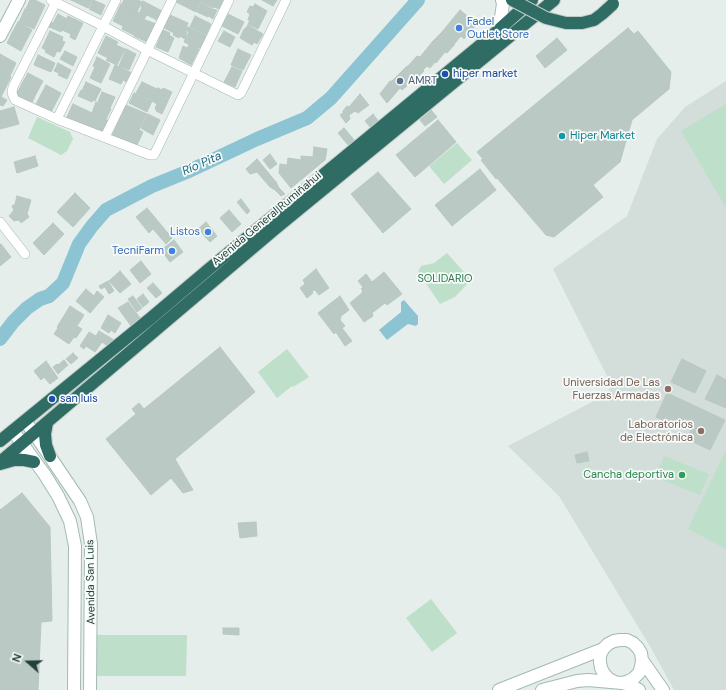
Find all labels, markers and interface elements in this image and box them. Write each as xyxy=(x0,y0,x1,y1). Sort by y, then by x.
place label: Fadel Outlet Store xyxy=(467,15,529,41)
marker: Fadel Outlet Store xyxy=(454,23,464,33)
place label: hiper market xyxy=(453,67,517,81)
marker: hiper market xyxy=(440,69,450,79)
place label: AMRT xyxy=(408,74,437,88)
marker: AMRT xyxy=(395,76,405,86)
place label: Hiper Market xyxy=(570,129,635,143)
marker: Hiper Market xyxy=(557,131,567,141)
water label: Río Pita xyxy=(180,149,224,179)
street label: Avenida General Rumiñahui xyxy=(210,169,324,269)
place label: Listos xyxy=(170,225,200,239)
marker: Listos xyxy=(203,227,213,237)
place label: TecniFarm xyxy=(112,244,164,258)
marker: TecniFarm xyxy=(167,246,177,256)
park label: SOLIDARIO xyxy=(417,272,473,286)
place label: Universidad De Las Fuerzas Armadas xyxy=(563,376,660,402)
marker: Universidad De Las Fuerzas Armadas xyxy=(663,384,673,394)
place label: san luis xyxy=(60,392,98,406)
marker: san luis xyxy=(47,394,57,404)
place label: Laboratorios de Electrónica xyxy=(620,418,693,444)
marker: Laboratorios de Electrónica xyxy=(696,426,706,436)
place label: Cancha deportiva xyxy=(583,468,674,482)
marker: Cancha deportiva xyxy=(677,470,687,480)
street label: Avenida San Luis xyxy=(84,539,98,625)
north arrow xyxy=(8,642,48,682)
text: N xyxy=(9,652,25,664)

